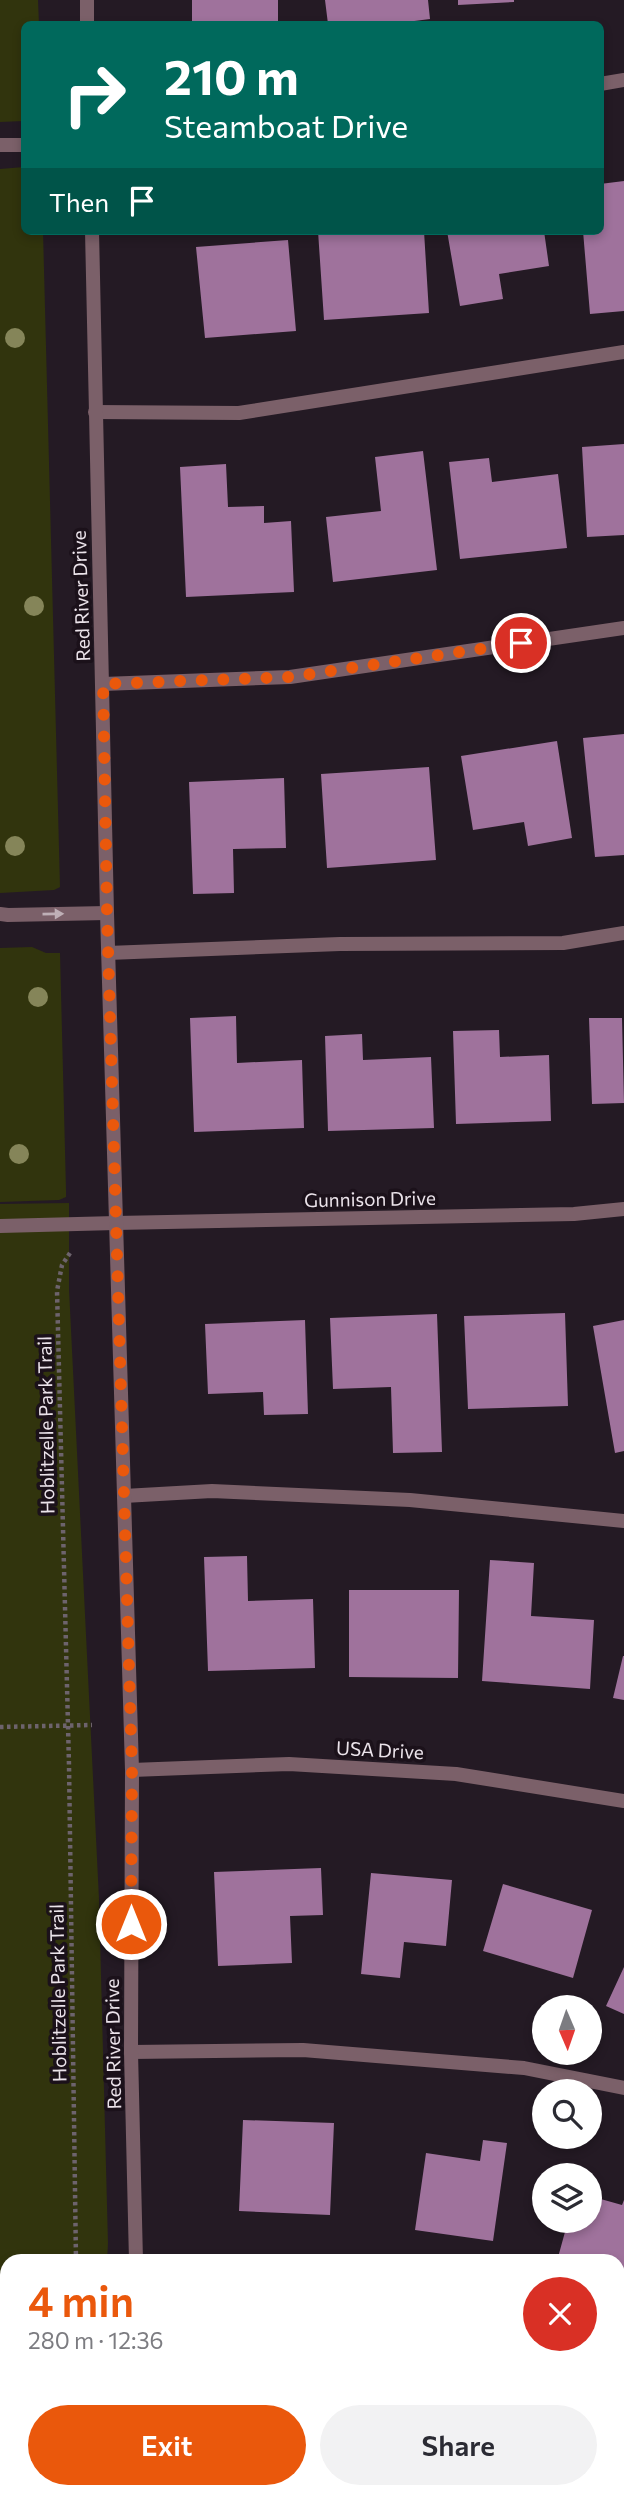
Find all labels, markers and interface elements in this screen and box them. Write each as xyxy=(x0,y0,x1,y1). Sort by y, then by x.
text: 210 m xyxy=(164,45,299,105)
icon: right xyxy=(49,49,140,140)
text: Steamboat Drive xyxy=(164,105,408,145)
icon: arrive xyxy=(123,182,161,220)
text: Then xyxy=(49,186,109,217)
street label: Red River Drive xyxy=(67,530,94,662)
pin xyxy=(491,613,551,673)
icon: arrive xyxy=(502,624,540,662)
one-way arrow xyxy=(43,909,65,920)
street label: Gunnison Drive xyxy=(304,1186,436,1211)
street label: Hoblitzelle Park Trail xyxy=(32,1336,59,1514)
street label: USA Drive xyxy=(336,1736,424,1763)
position arrow xyxy=(94,1887,168,1961)
street label: Hoblitzelle Park Trail xyxy=(44,1904,71,2082)
street label: Red River Drive xyxy=(100,1978,125,2110)
north arrow xyxy=(532,1995,602,2065)
map controls xyxy=(532,1995,602,2233)
button: search xyxy=(532,2079,602,2149)
button: layers xyxy=(532,2163,602,2233)
text: 4 min xyxy=(28,2274,134,2326)
button: close xyxy=(523,2277,597,2351)
text: 280 m · 12:36 xyxy=(28,2326,163,2354)
button: Exit xyxy=(28,2405,306,2485)
button: Share xyxy=(320,2405,597,2485)

